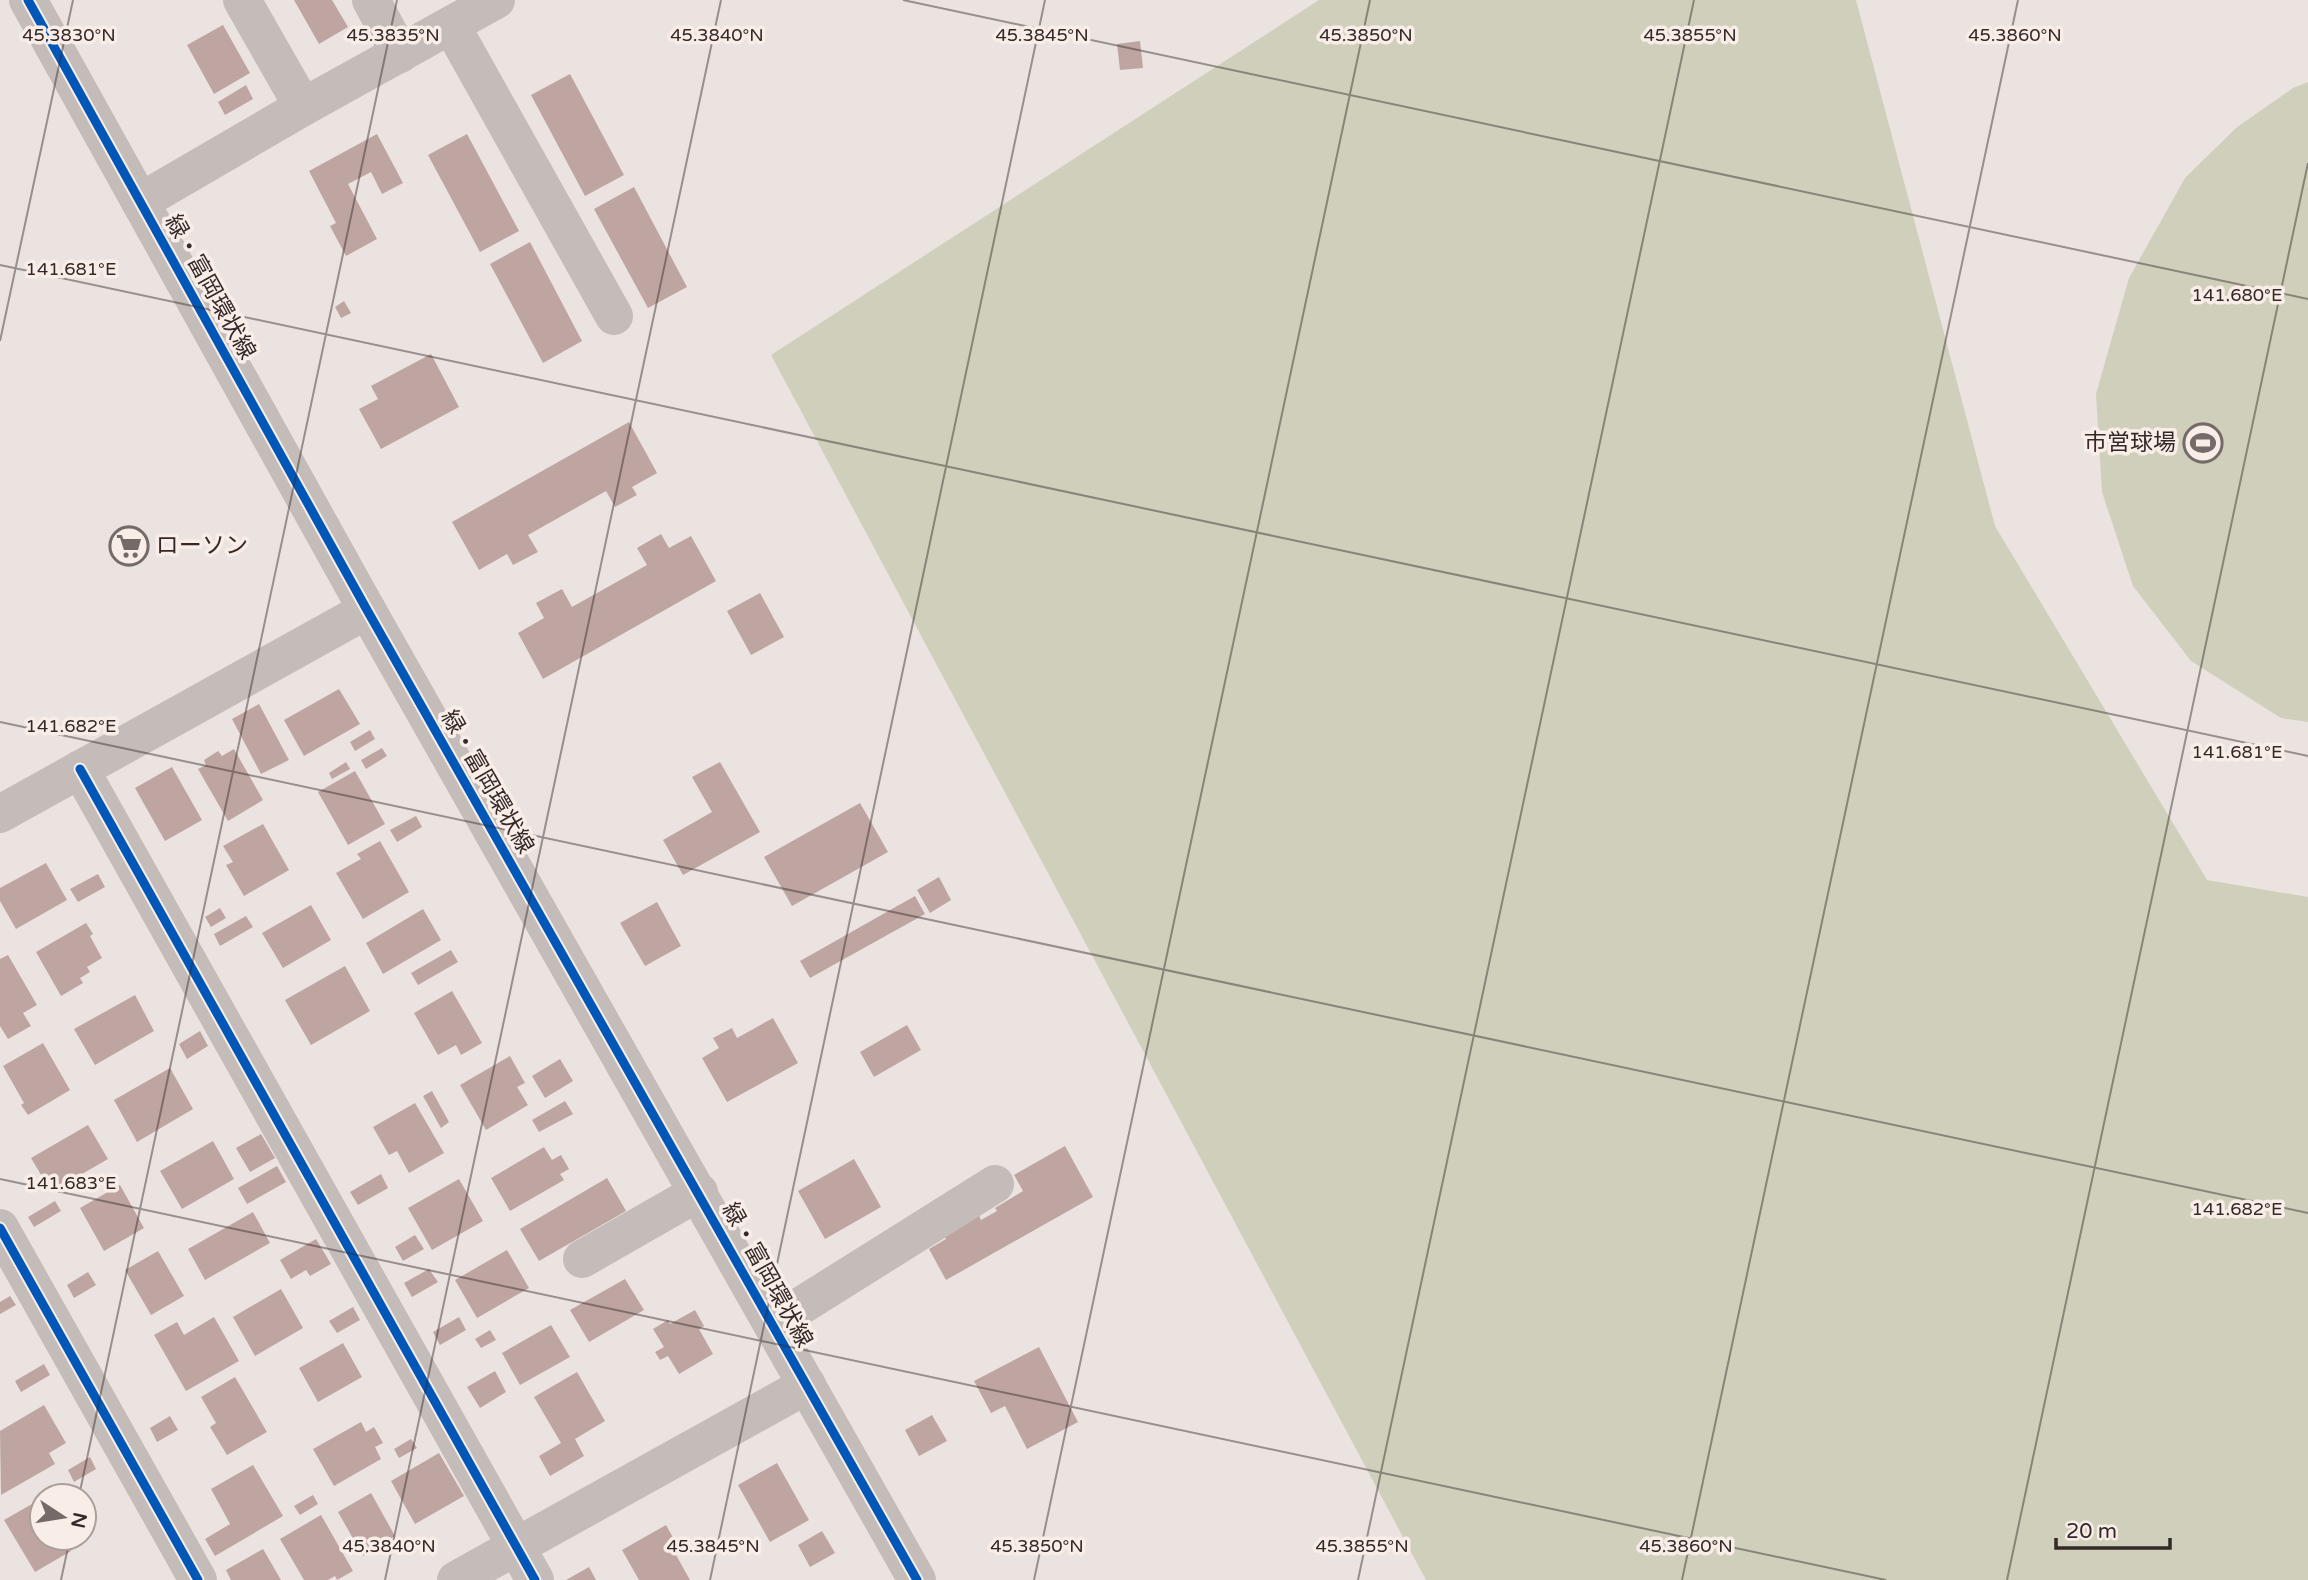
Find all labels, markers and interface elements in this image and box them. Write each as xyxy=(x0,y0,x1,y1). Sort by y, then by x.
text: 45.3830°N xyxy=(22,24,116,46)
text: 45.3835°N xyxy=(346,24,440,46)
text: 45.3840°N xyxy=(670,24,764,46)
text: 45.3845°N xyxy=(995,24,1089,46)
text: 45.3850°N xyxy=(1319,24,1413,46)
text: 45.3855°N xyxy=(1643,24,1737,46)
text: 45.3860°N xyxy=(1968,24,2062,46)
street label: 緑・富岡環状線 xyxy=(159,210,261,364)
text: 141.681°E xyxy=(26,258,116,280)
text: 141.680°E xyxy=(2192,284,2282,306)
sports icon: 市営球場 xyxy=(2182,422,2224,464)
place label: 市営球場 xyxy=(2084,429,2176,457)
supermarket icon: ローソン xyxy=(108,525,150,567)
place label: ローソン xyxy=(156,532,248,560)
street label: 緑・富岡環状線 xyxy=(435,705,539,859)
text: 141.682°E xyxy=(26,715,116,737)
text: 141.681°E xyxy=(2192,741,2282,763)
text: 141.683°E xyxy=(26,1172,116,1194)
street label: 緑・富岡環状線 xyxy=(716,1198,818,1352)
text: 141.682°E xyxy=(2192,1198,2282,1220)
north arrow xyxy=(28,1482,98,1552)
scale bar xyxy=(2056,1506,2170,1550)
text: N xyxy=(66,1511,91,1530)
text: 20 m xyxy=(2066,1519,2117,1544)
text: 45.3840°N xyxy=(342,1535,436,1557)
text: 45.3845°N xyxy=(666,1535,760,1557)
text: 45.3850°N xyxy=(990,1535,1084,1557)
text: 45.3855°N xyxy=(1315,1535,1409,1557)
text: 45.3860°N xyxy=(1639,1535,1733,1557)

